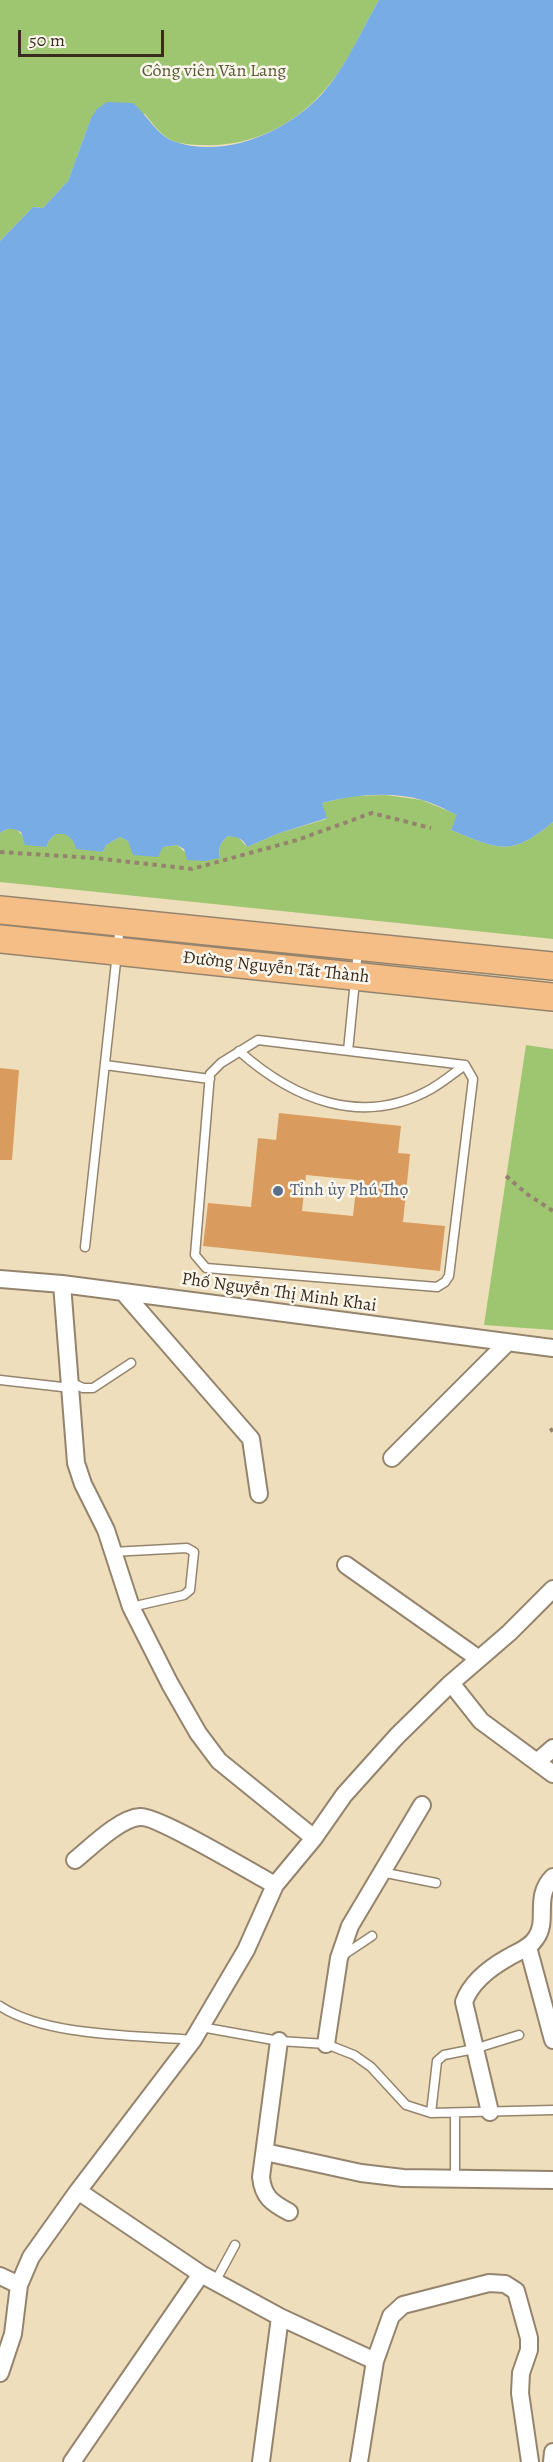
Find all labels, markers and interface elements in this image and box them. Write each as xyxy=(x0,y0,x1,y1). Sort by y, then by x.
scale bar xyxy=(21,18,166,56)
text: 50 m xyxy=(29,28,65,52)
park label: Công viên Văn Lang xyxy=(142,61,286,83)
street label: Đường Nguyễn Tất Thành xyxy=(182,947,370,989)
place label: Tỉnh ủy Phú Thọ xyxy=(290,1180,408,1202)
marker: Tỉnh ủy Phú Thọ xyxy=(271,1184,285,1198)
street label: Phố Nguyễn Thị Minh Khai xyxy=(180,1269,378,1317)

